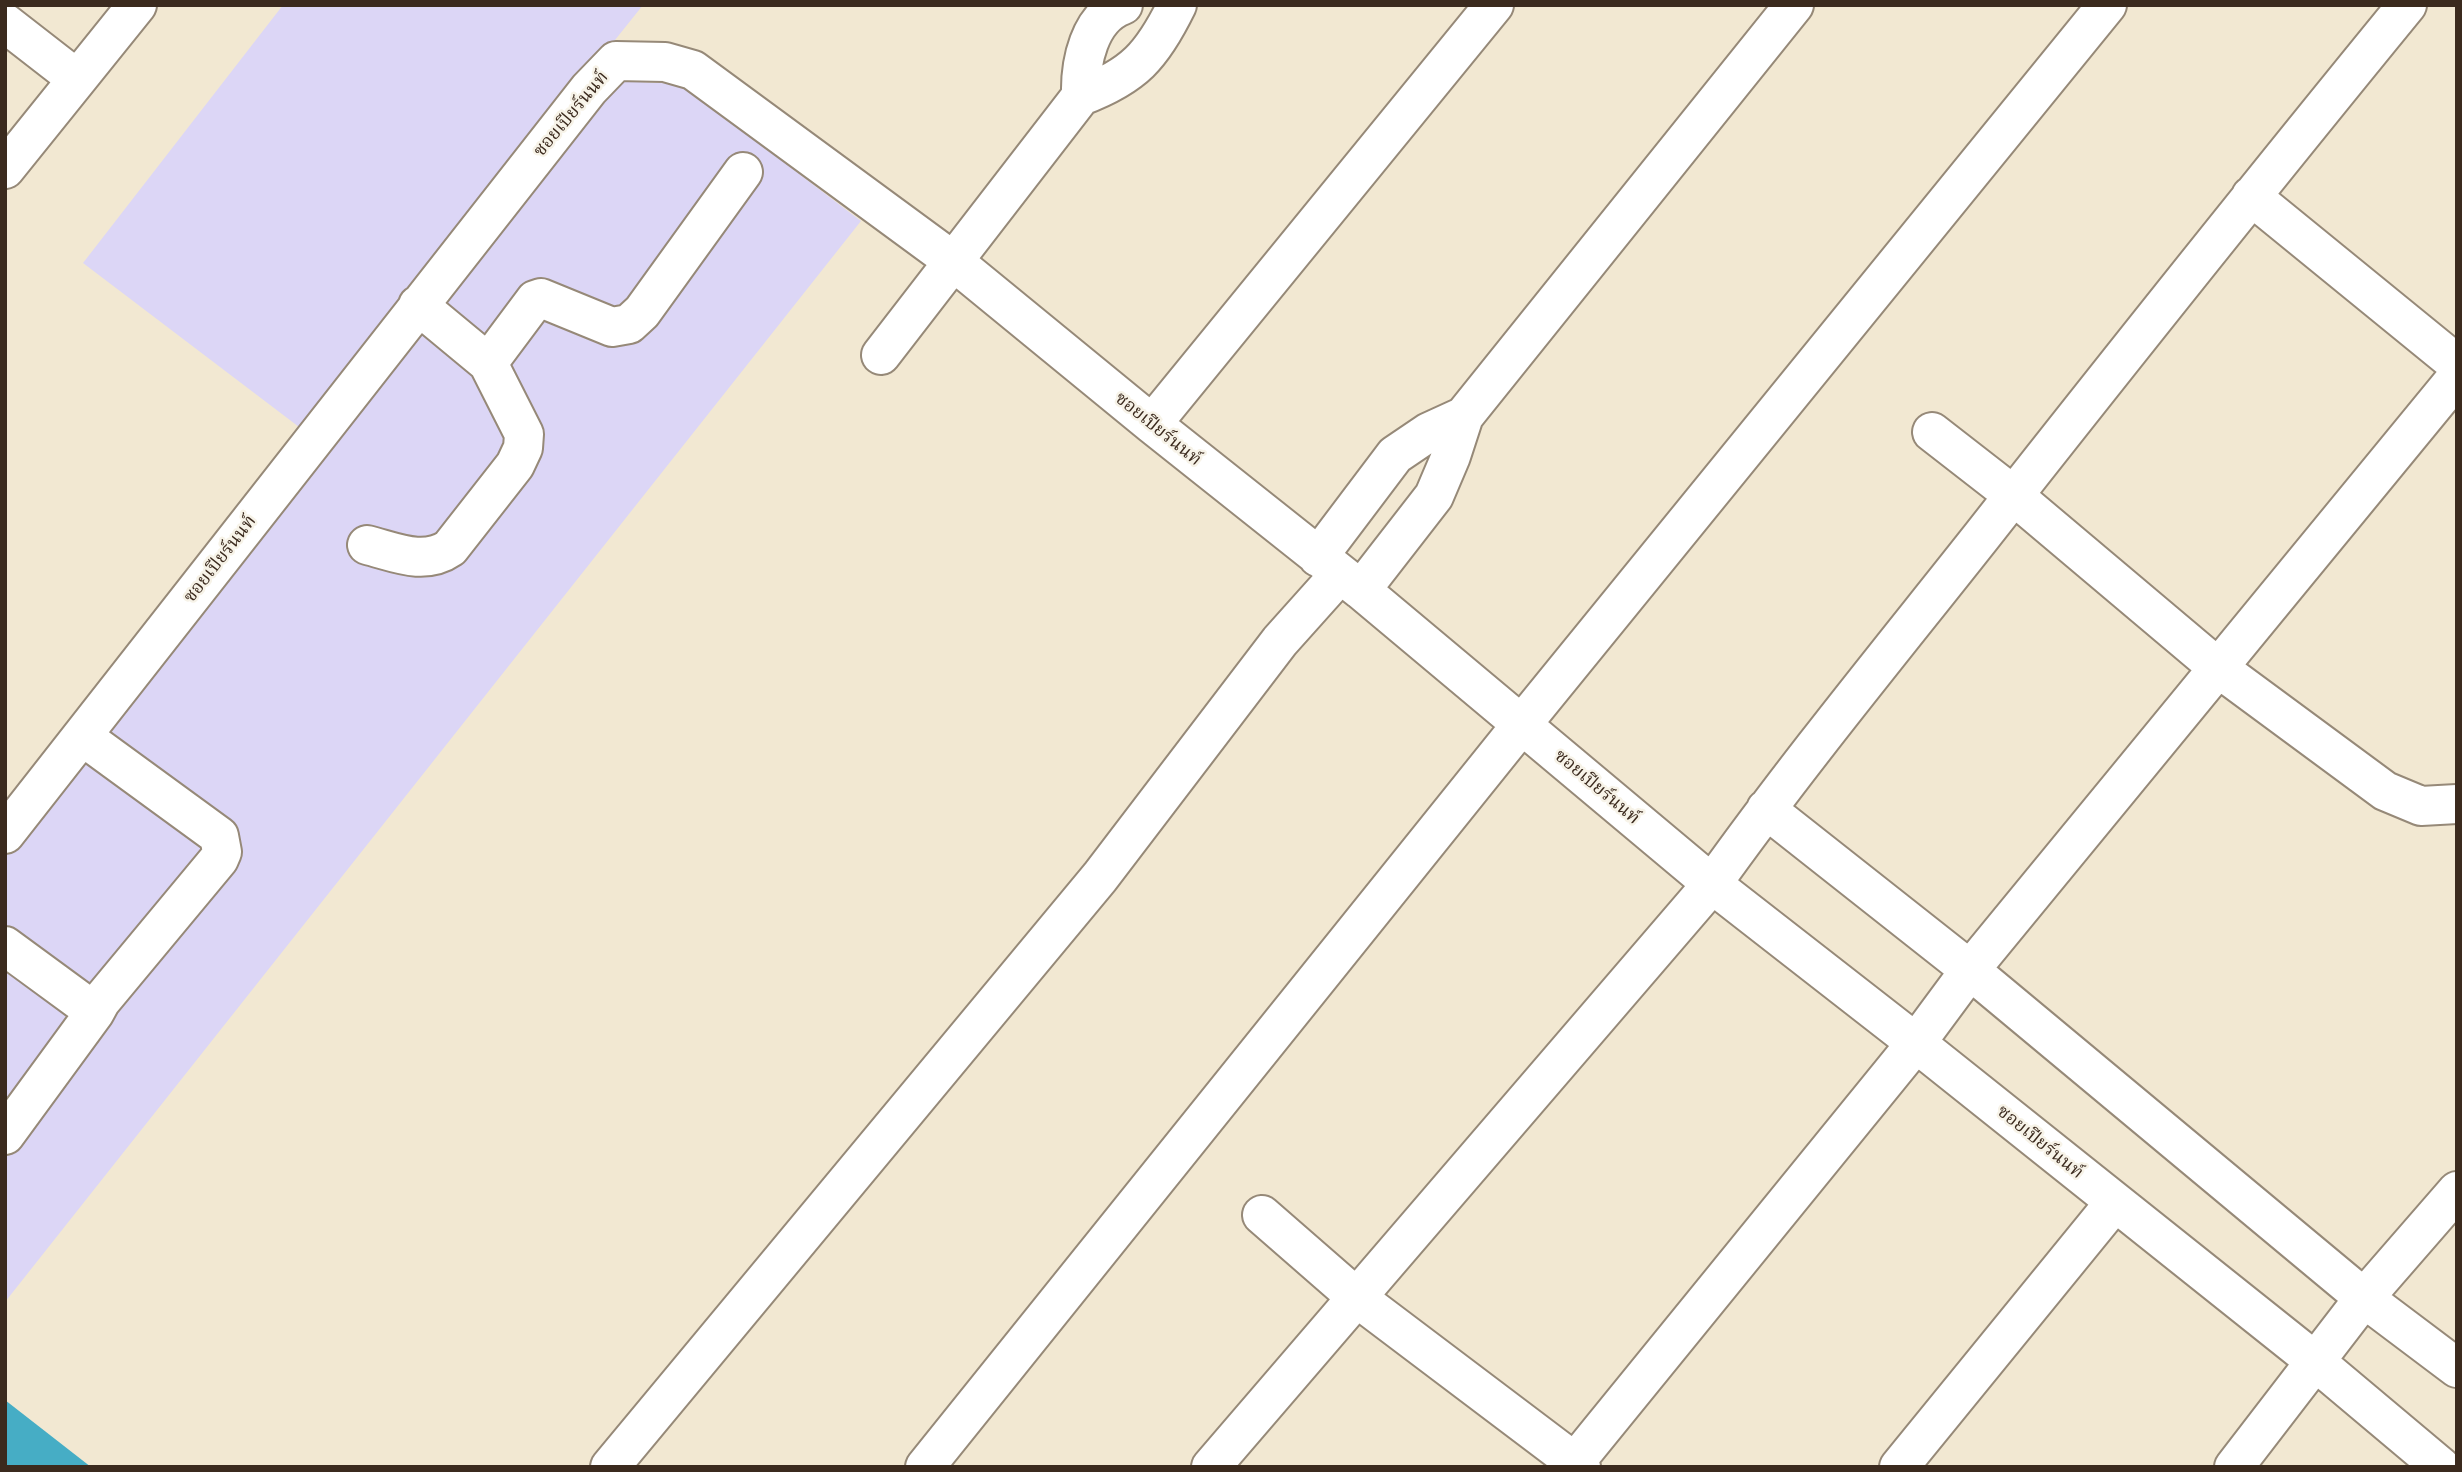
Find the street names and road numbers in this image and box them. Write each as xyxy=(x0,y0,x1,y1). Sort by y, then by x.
street label: ซอยเปียร์นนท์ xyxy=(529,67,613,161)
street label: ซอยเปียร์นนท์ xyxy=(1110,388,1206,470)
street label: ซอยเปียร์นนท์ xyxy=(179,511,261,607)
street label: ซอยเปียร์นนท์ xyxy=(1550,745,1644,829)
street label: ซอยเปียร์นนท์ xyxy=(1992,1101,2088,1183)

